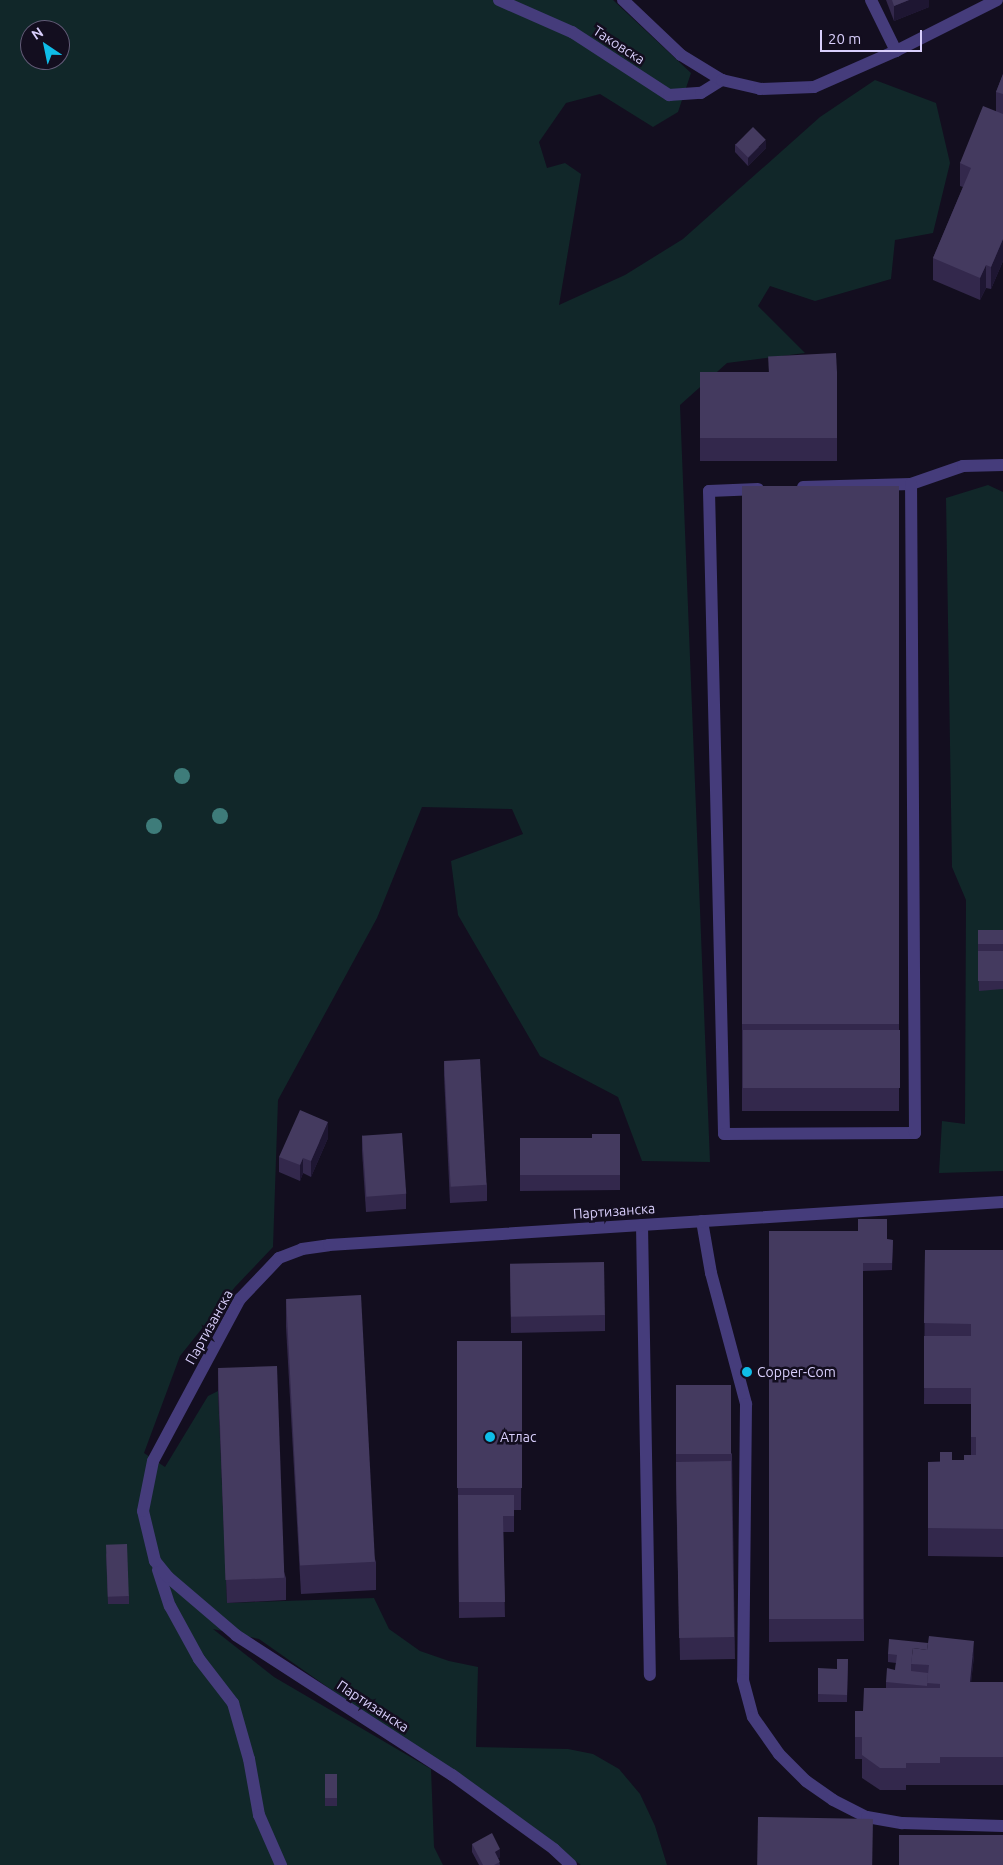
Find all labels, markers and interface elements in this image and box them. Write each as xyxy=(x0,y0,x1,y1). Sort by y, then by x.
north arrow xyxy=(20,20,70,70)
scale bar xyxy=(823,20,926,52)
street label: Таковска xyxy=(590,22,648,68)
text: N xyxy=(28,24,46,43)
text: 20 m xyxy=(828,30,861,47)
street label: Партизанска xyxy=(572,1200,656,1222)
street label: Партизанска xyxy=(182,1287,236,1367)
place label: Copper-Com xyxy=(757,1364,836,1380)
marker: Copper-Com xyxy=(741,1366,753,1378)
place label: Атлас xyxy=(500,1429,536,1445)
marker: Атлас xyxy=(484,1431,496,1443)
street label: Партизанска xyxy=(334,1676,412,1736)

